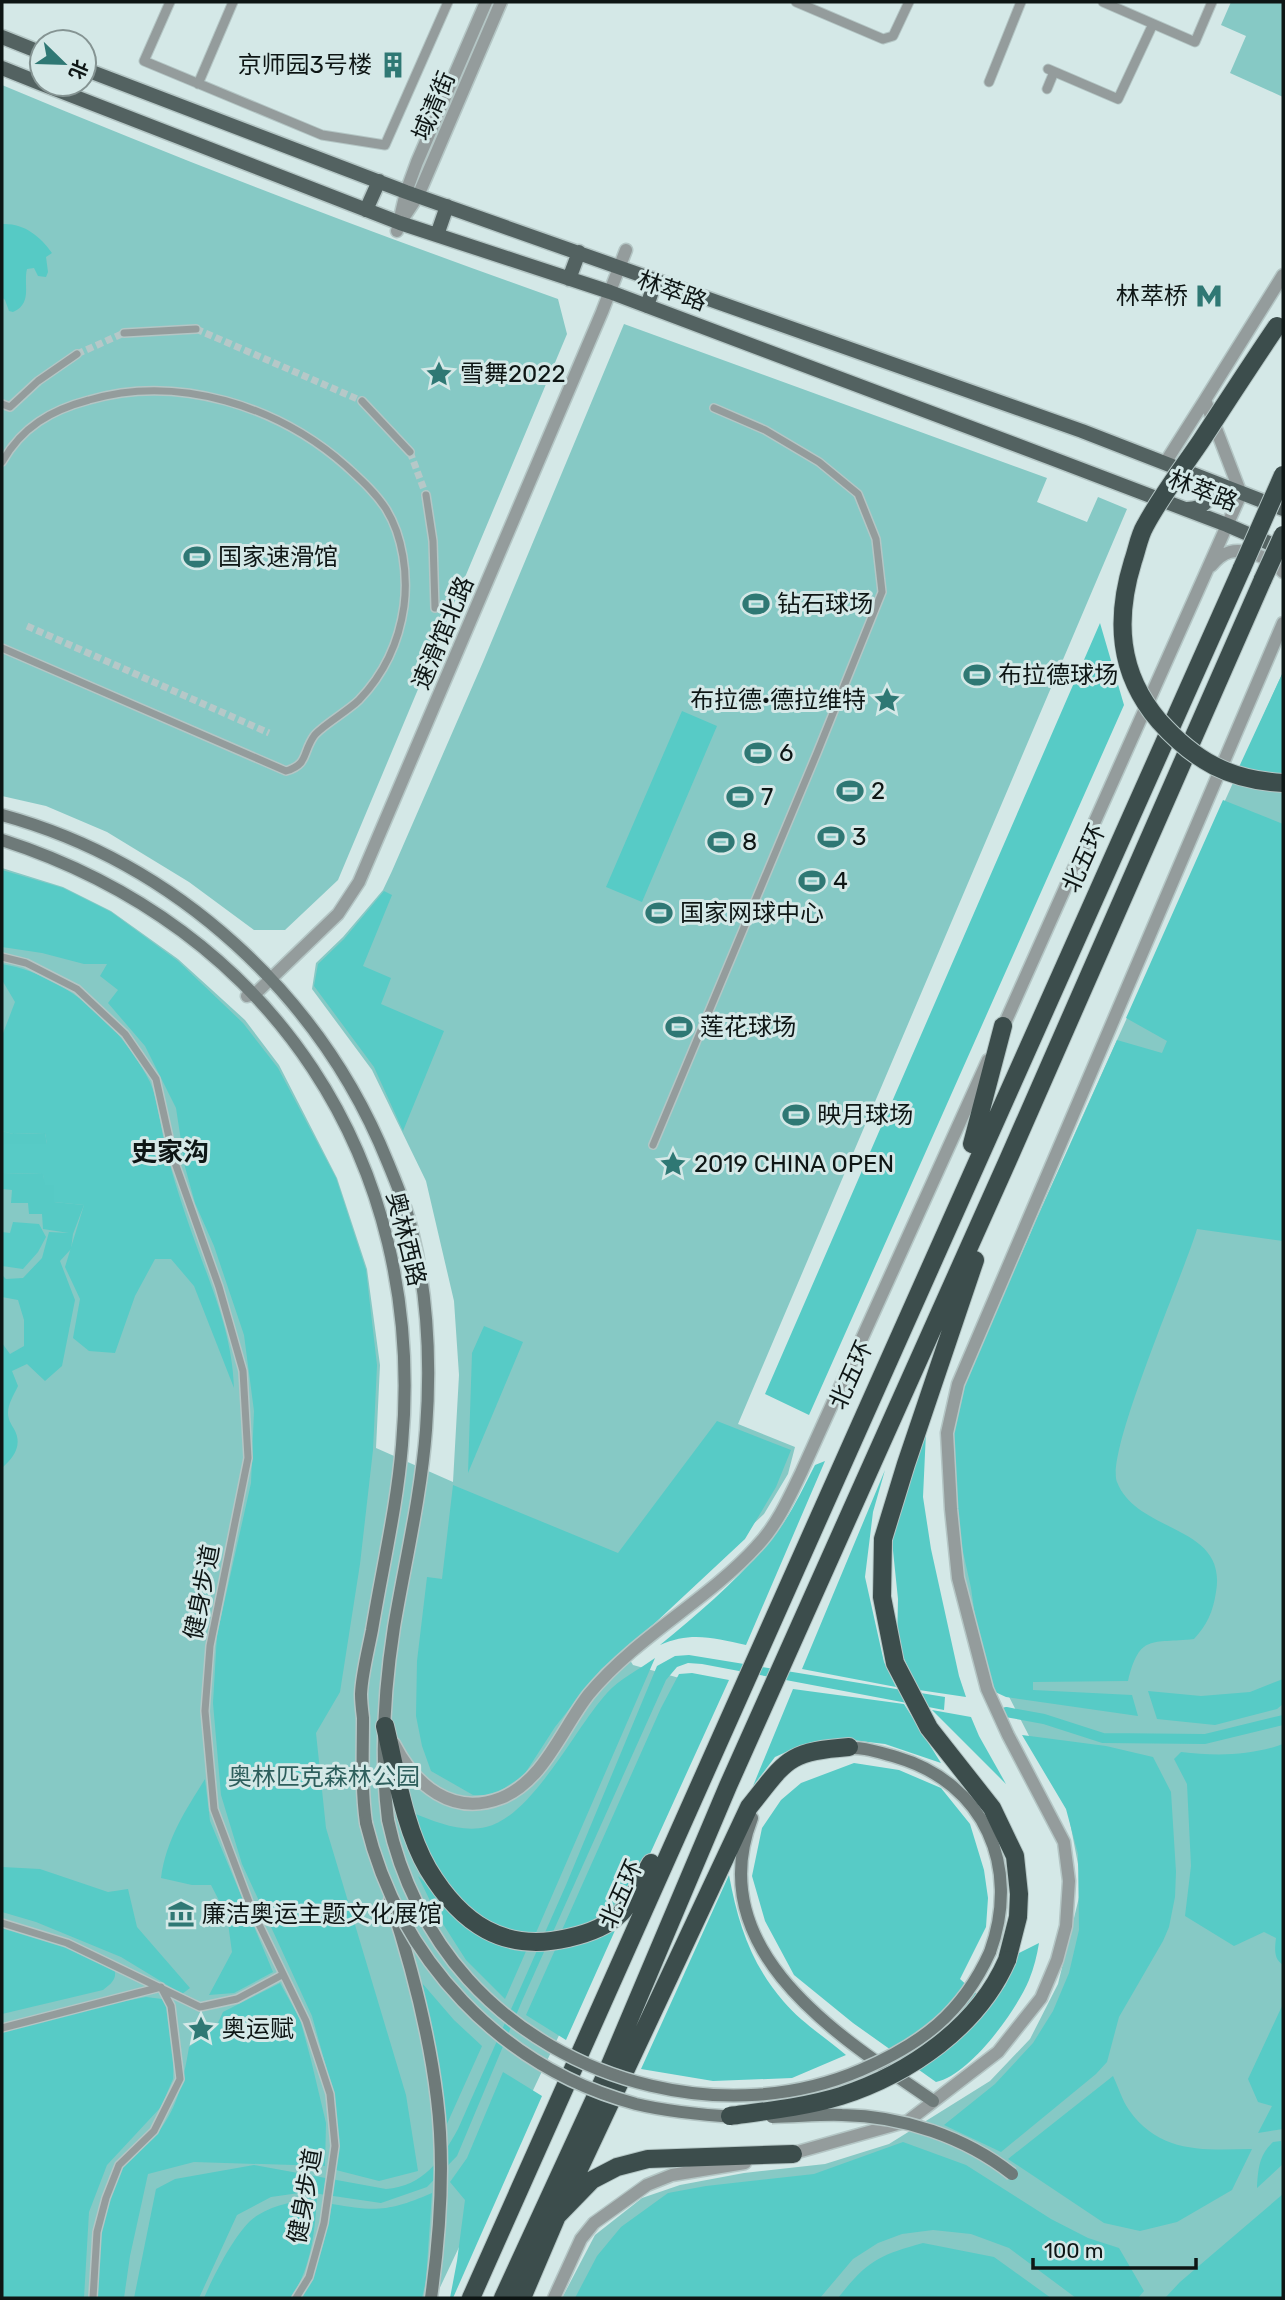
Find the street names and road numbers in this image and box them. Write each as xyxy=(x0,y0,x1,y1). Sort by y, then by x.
street label: 域清街 xyxy=(407,67,461,145)
street label: 林萃路 xyxy=(633,266,711,316)
street label: 林萃路 xyxy=(1164,465,1242,517)
street label: 速滑馆北路 xyxy=(407,572,479,694)
street label: 北五环 xyxy=(1057,819,1111,897)
street label: 奥林西路 xyxy=(381,1189,431,1289)
street label: 北五环 xyxy=(824,1336,878,1414)
street label: 健身步道 xyxy=(179,1542,225,1642)
street label: 北五环 xyxy=(594,1855,648,1933)
street label: 健身步道 xyxy=(283,2146,327,2246)

